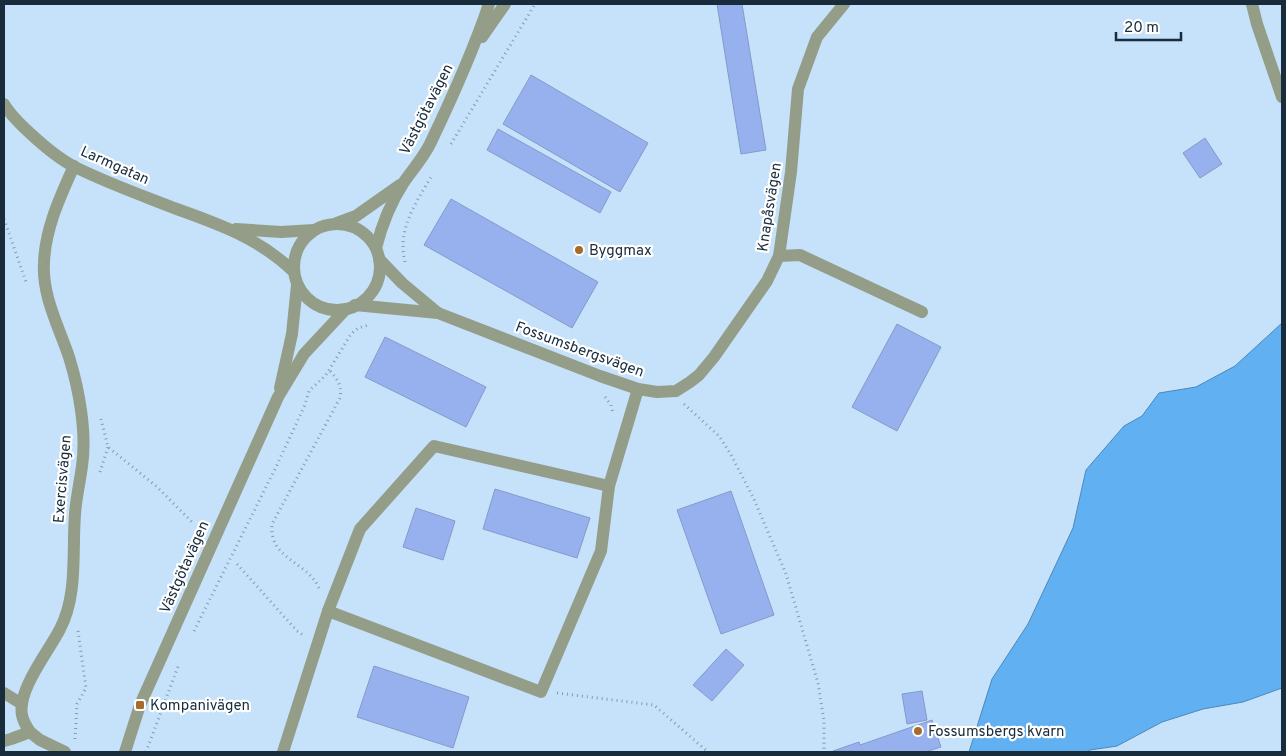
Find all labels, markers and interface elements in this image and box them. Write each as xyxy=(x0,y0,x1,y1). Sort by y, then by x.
scale bar xyxy=(1116,10,1181,42)
text: 20 m xyxy=(1124,19,1159,38)
street label: Västgötavägen xyxy=(396,61,458,158)
street label: Larmgatan xyxy=(77,143,152,190)
street label: Knapåsvägen xyxy=(754,161,787,253)
place label: Byggmax xyxy=(589,242,652,261)
marker: Byggmax xyxy=(573,244,585,256)
street label: Fossumsbergsvägen xyxy=(513,318,646,383)
street label: Exercisvägen xyxy=(50,434,77,524)
street label: Västgötavägen xyxy=(156,518,214,617)
place label: Kompanivägen xyxy=(150,697,250,716)
marker: Kompanivägen xyxy=(134,699,146,711)
place label: Fossumsbergs kvarn xyxy=(928,723,1064,742)
marker: Fossumsbergs kvarn xyxy=(912,725,924,737)

